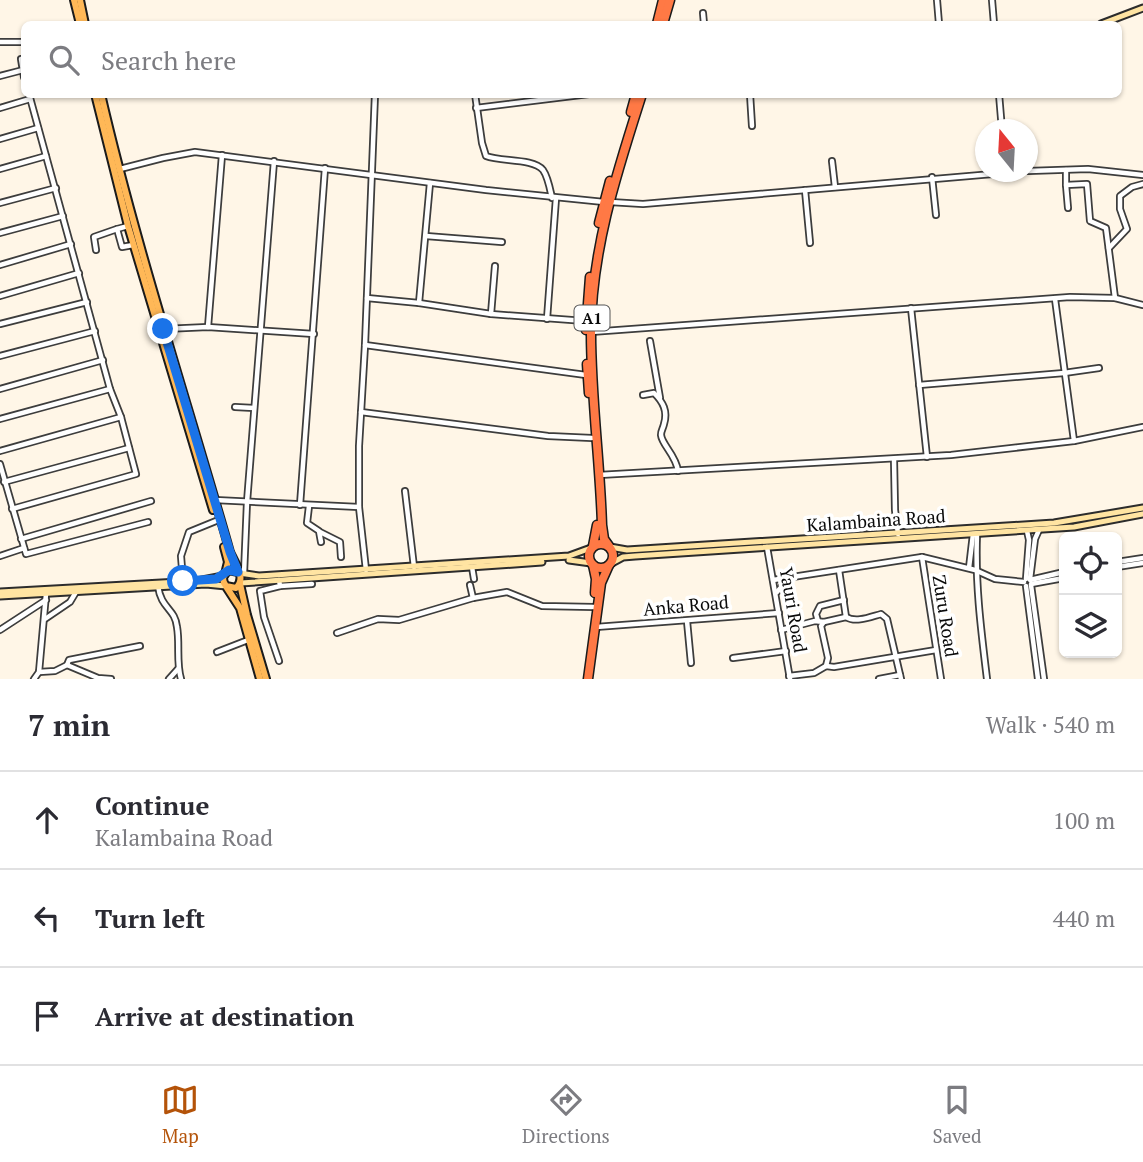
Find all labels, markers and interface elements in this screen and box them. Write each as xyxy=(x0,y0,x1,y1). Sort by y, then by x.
search box xyxy=(21,21,1122,98)
icon: search xyxy=(45,41,83,79)
text: Search here xyxy=(101,43,236,77)
north arrow xyxy=(975,119,1038,182)
road number: A1 xyxy=(574,306,610,330)
route end xyxy=(147,313,178,344)
street label: Kalambaina Road xyxy=(806,503,946,537)
map controls xyxy=(1059,532,1122,658)
button: locate xyxy=(1059,532,1122,595)
route start xyxy=(167,565,198,596)
street label: Yauri Road xyxy=(775,565,813,654)
street label: Zuru Road xyxy=(928,573,964,659)
street label: Anka Road xyxy=(642,589,730,621)
button: layers xyxy=(1059,595,1122,658)
text: 7 min xyxy=(28,705,110,745)
text: Walk · 540 m xyxy=(986,709,1115,740)
text: Continue xyxy=(95,788,209,822)
icon: ahead xyxy=(28,801,66,839)
text: 100 m xyxy=(1053,805,1115,836)
text: Kalambaina Road xyxy=(95,822,273,853)
icon: left xyxy=(28,899,66,937)
text: Turn left xyxy=(95,901,205,935)
text: 440 m xyxy=(1053,903,1115,934)
icon: arrive xyxy=(28,997,66,1035)
text: Arrive at destination xyxy=(95,999,354,1033)
tab: Map xyxy=(161,1081,199,1148)
tab: Directions xyxy=(522,1081,610,1148)
tab: Saved xyxy=(932,1081,982,1148)

